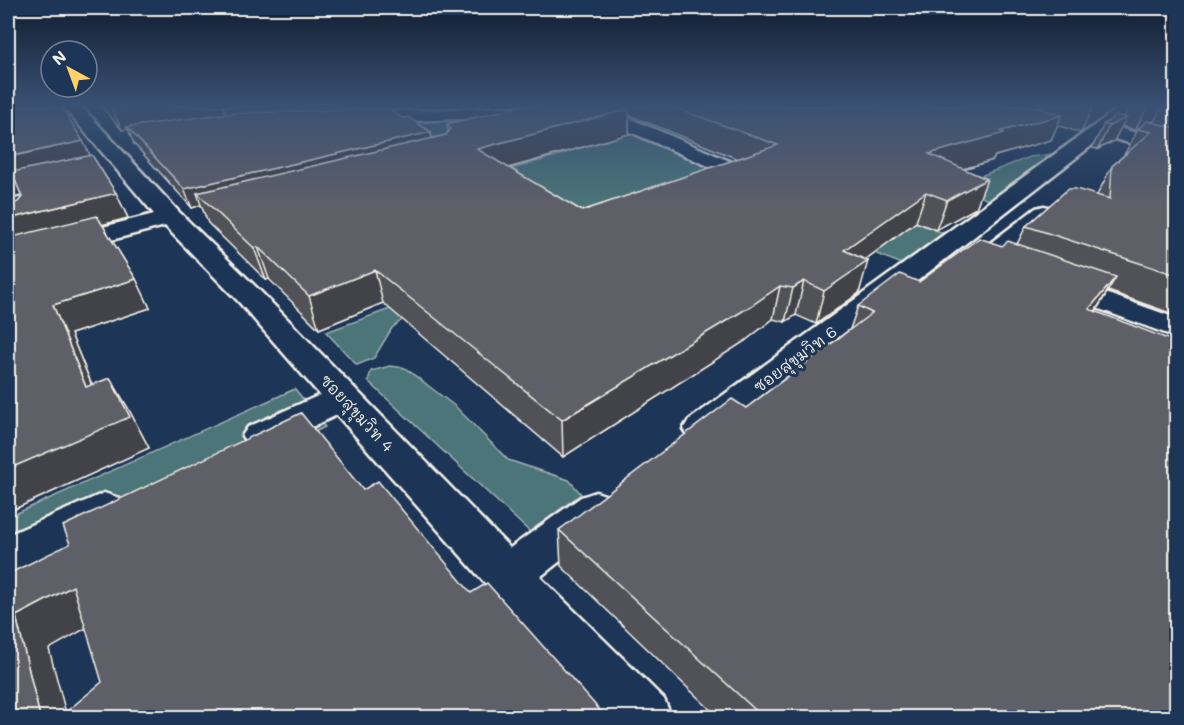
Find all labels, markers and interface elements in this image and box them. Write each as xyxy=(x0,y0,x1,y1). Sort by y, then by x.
north arrow xyxy=(39,39,99,99)
text: N xyxy=(47,45,70,69)
street label: ซอยสุขุมวิท 6 xyxy=(749,320,842,399)
street label: ซอยสุขุมวิท 4 xyxy=(314,369,399,458)

